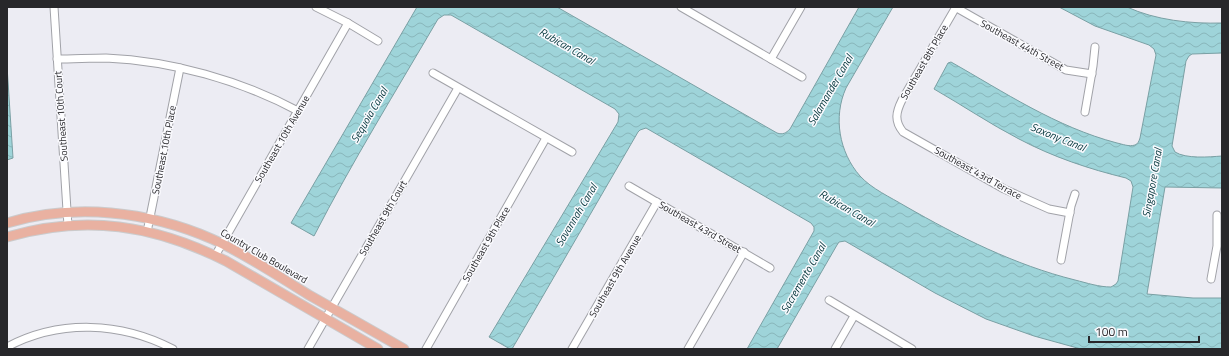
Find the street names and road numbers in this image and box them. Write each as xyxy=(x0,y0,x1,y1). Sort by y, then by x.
street label: Southeast 44th Street xyxy=(978,16,1067,74)
street label: Southeast 8th Place xyxy=(896,22,952,102)
street label: Southeast 10th Court xyxy=(50,70,72,162)
street label: Southeast 10th Avenue xyxy=(251,92,313,186)
street label: Southeast 10th Place xyxy=(148,104,180,196)
street label: Southeast 43rd Terrace xyxy=(932,143,1024,203)
street label: Southeast 9th Court xyxy=(355,177,411,259)
street label: Southeast 43rd Street xyxy=(656,197,744,257)
street label: Southeast 9th Place xyxy=(458,204,514,284)
street label: Country Club Boulevard xyxy=(218,225,310,287)
street label: Southeast 9th Avenue xyxy=(585,232,645,320)

